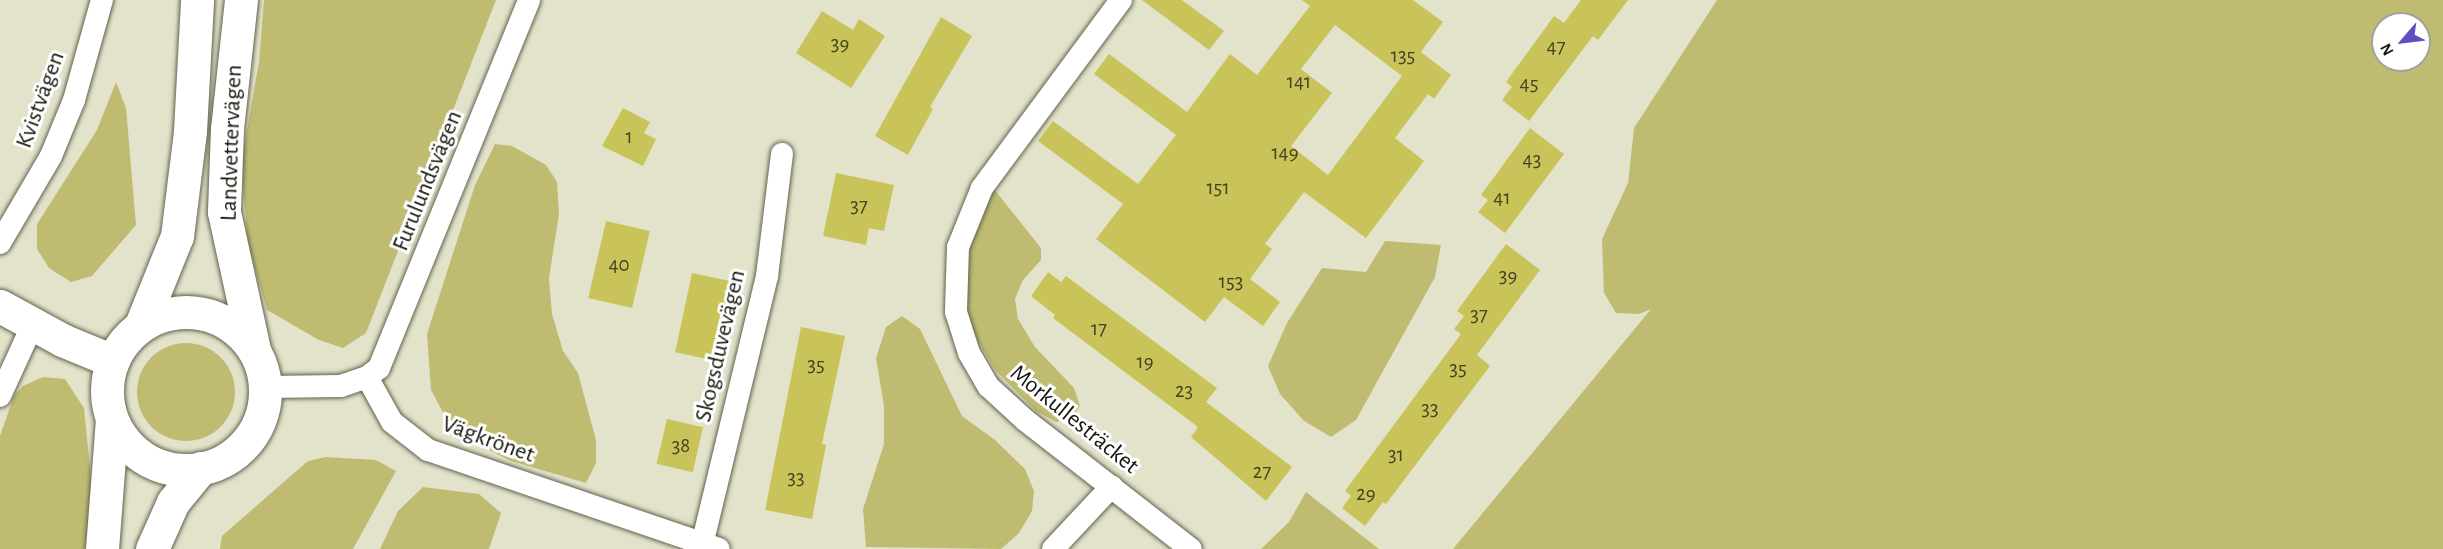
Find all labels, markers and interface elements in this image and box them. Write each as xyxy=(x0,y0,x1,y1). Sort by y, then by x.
north arrow xyxy=(2371,12,2431,72)
house number: 39 xyxy=(831,31,849,57)
house number: 47 xyxy=(1547,34,1565,60)
text: N xyxy=(2377,41,2397,58)
house number: 135 xyxy=(1391,43,1415,69)
street label: Kvistvägen xyxy=(10,48,72,152)
street label: Landvettervägen xyxy=(215,64,249,222)
house number: 141 xyxy=(1287,69,1311,95)
house number: 45 xyxy=(1520,71,1538,97)
street label: Furulundsvägen xyxy=(387,107,469,255)
house number: 1 xyxy=(625,124,633,150)
house number: 149 xyxy=(1271,140,1299,166)
house number: 43 xyxy=(1523,147,1541,173)
house number: 151 xyxy=(1206,175,1230,201)
house number: 41 xyxy=(1493,185,1511,211)
house number: 37 xyxy=(850,193,868,219)
house number: 40 xyxy=(608,252,630,278)
house number: 39 xyxy=(1499,263,1517,289)
street label: Skogsduvevägen xyxy=(690,267,752,425)
house number: 153 xyxy=(1219,269,1243,295)
house number: 37 xyxy=(1470,302,1488,328)
house number: 17 xyxy=(1091,316,1107,342)
house number: 19 xyxy=(1136,349,1154,375)
house number: 35 xyxy=(807,352,825,378)
house number: 35 xyxy=(1449,356,1467,382)
street label: Morkullesträcket xyxy=(1004,359,1144,481)
house number: 23 xyxy=(1175,378,1193,404)
house number: 33 xyxy=(1421,396,1439,422)
street label: Vägkrönet xyxy=(438,410,538,470)
house number: 38 xyxy=(672,433,690,459)
house number: 31 xyxy=(1388,442,1404,468)
house number: 27 xyxy=(1253,459,1271,485)
house number: 33 xyxy=(787,465,805,491)
house number: 29 xyxy=(1356,481,1376,507)

